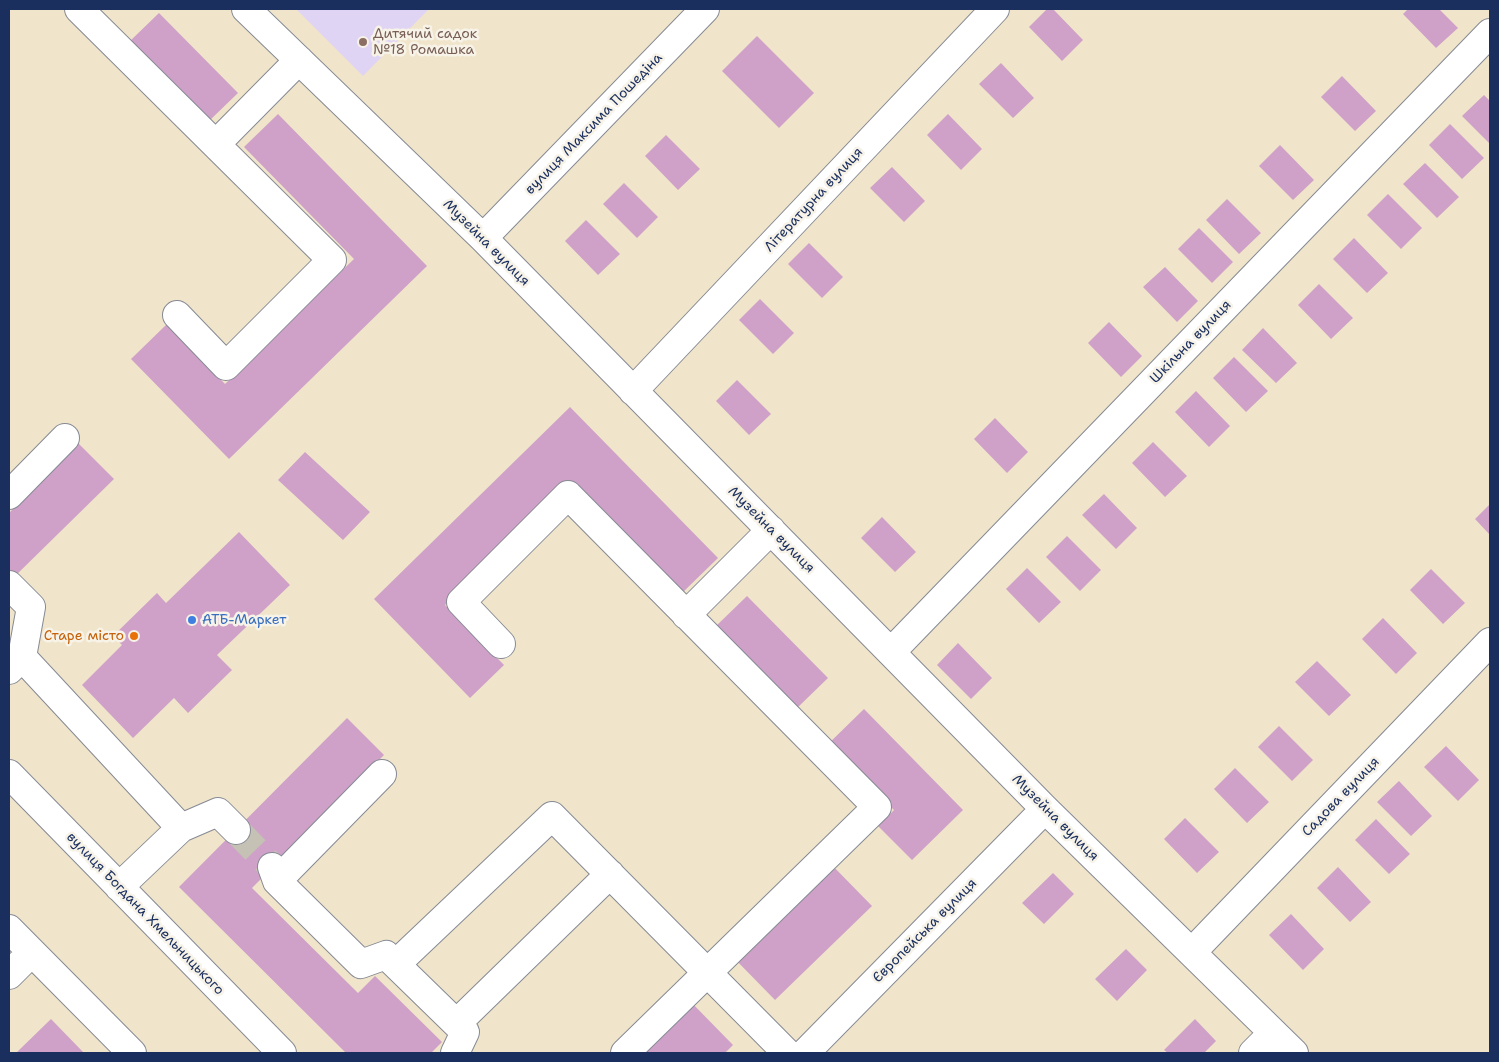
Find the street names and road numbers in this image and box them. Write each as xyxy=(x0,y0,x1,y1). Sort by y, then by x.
street label: вулиця Максима Пошедіна xyxy=(522,50,666,198)
street label: Літературна вулиця xyxy=(761,144,867,256)
street label: Музейна вулиця xyxy=(439,196,533,290)
street label: Шкільна вулиця xyxy=(1147,297,1235,387)
street label: Музейна вулиця xyxy=(724,483,818,577)
street label: Садова вулиця xyxy=(1299,754,1383,840)
street label: Музейна вулиця xyxy=(1008,771,1102,865)
street label: вулиця Богдана Хмельницького xyxy=(63,829,227,999)
street label: Європейська вулиця xyxy=(869,875,981,987)

